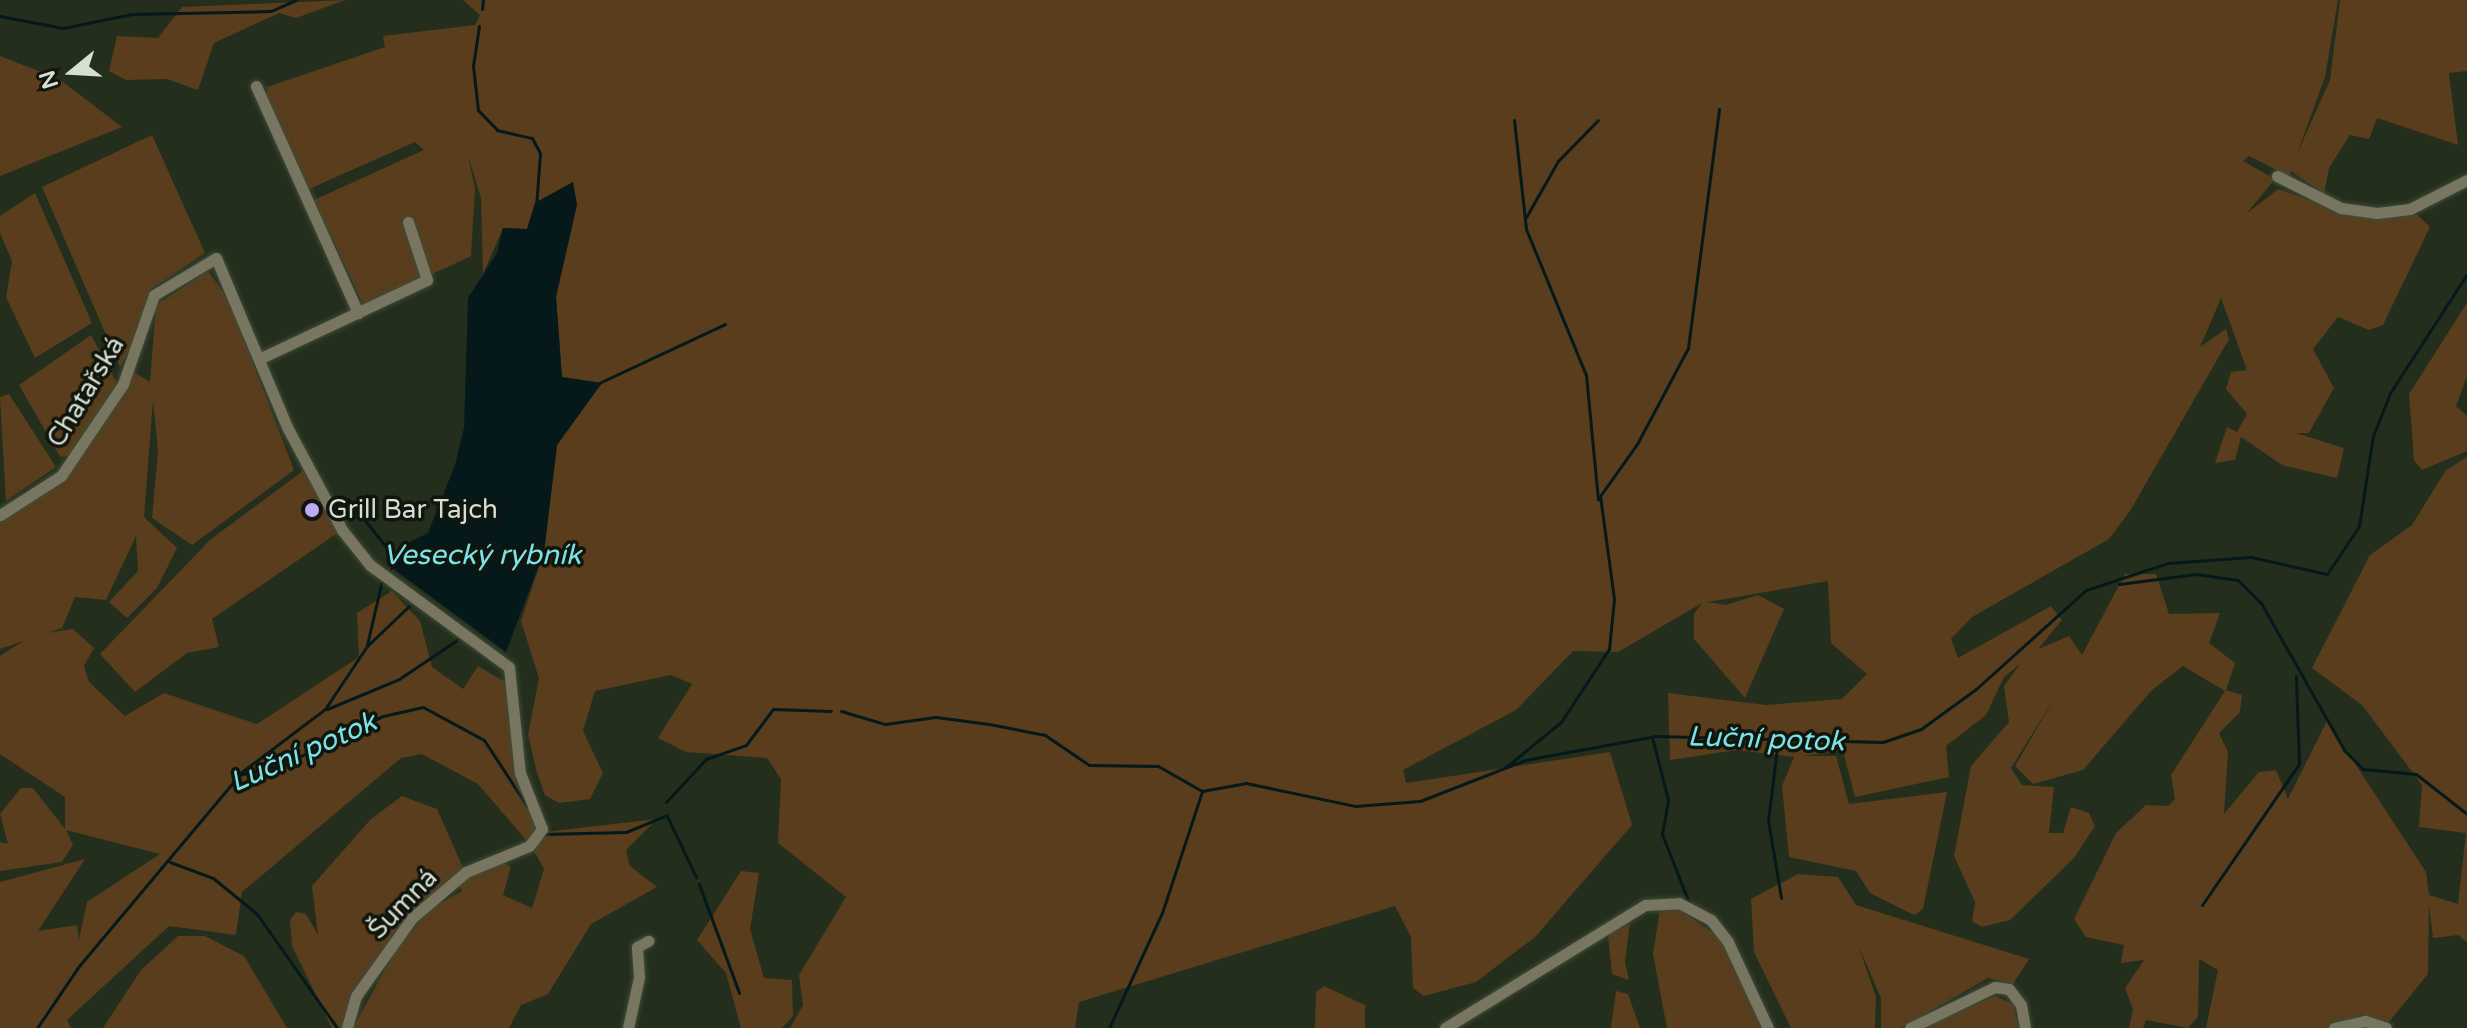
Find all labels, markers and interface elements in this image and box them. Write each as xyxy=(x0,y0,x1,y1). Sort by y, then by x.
north arrow xyxy=(32,32,112,112)
text: N xyxy=(34,67,64,92)
street label: Chatařská xyxy=(41,331,131,453)
place label: Grill Bar Tajch xyxy=(328,494,498,526)
marker: Grill Bar Tajch xyxy=(303,501,321,519)
water label: Vesecký rybník xyxy=(383,538,581,572)
water label: Luční potok xyxy=(225,705,381,799)
water label: Luční potok xyxy=(1687,719,1845,759)
street label: Šumná xyxy=(362,862,444,946)

